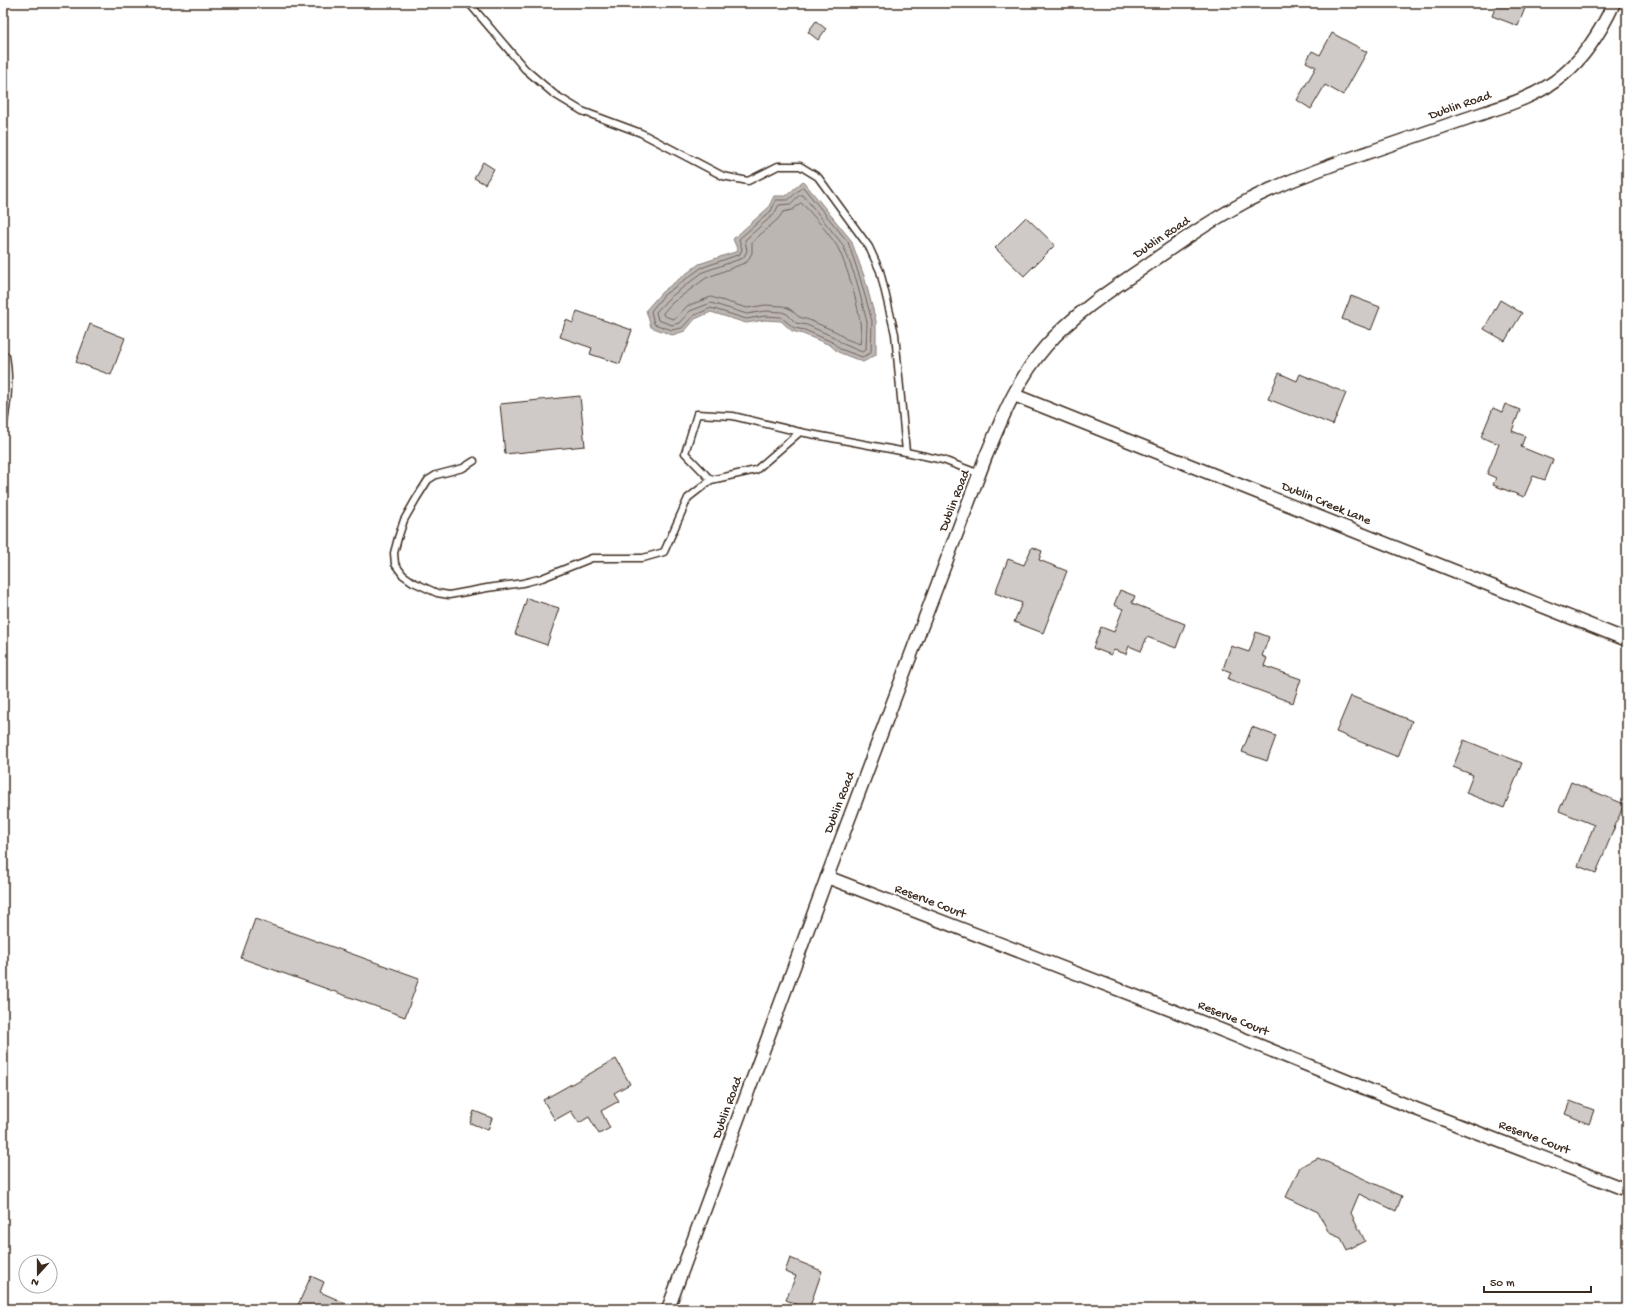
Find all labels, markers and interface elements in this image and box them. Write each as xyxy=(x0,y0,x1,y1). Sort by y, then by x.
street label: Dublin Road xyxy=(1426,88,1494,124)
street label: Dublin Road xyxy=(1130,213,1194,263)
street label: Dublin Road xyxy=(936,467,974,535)
street label: Dublin Creek Lane xyxy=(1278,479,1373,529)
street label: Dublin Road xyxy=(821,769,859,837)
street label: Reserve Court xyxy=(892,882,969,923)
street label: Reserve Court xyxy=(1195,998,1272,1041)
street label: Dublin Road xyxy=(710,1074,747,1142)
street label: Reserve Court xyxy=(1496,1118,1573,1159)
north arrow xyxy=(18,1254,58,1294)
scale bar xyxy=(1484,1268,1591,1294)
text: N xyxy=(30,1275,41,1288)
text: 50 m xyxy=(1490,1277,1515,1291)

